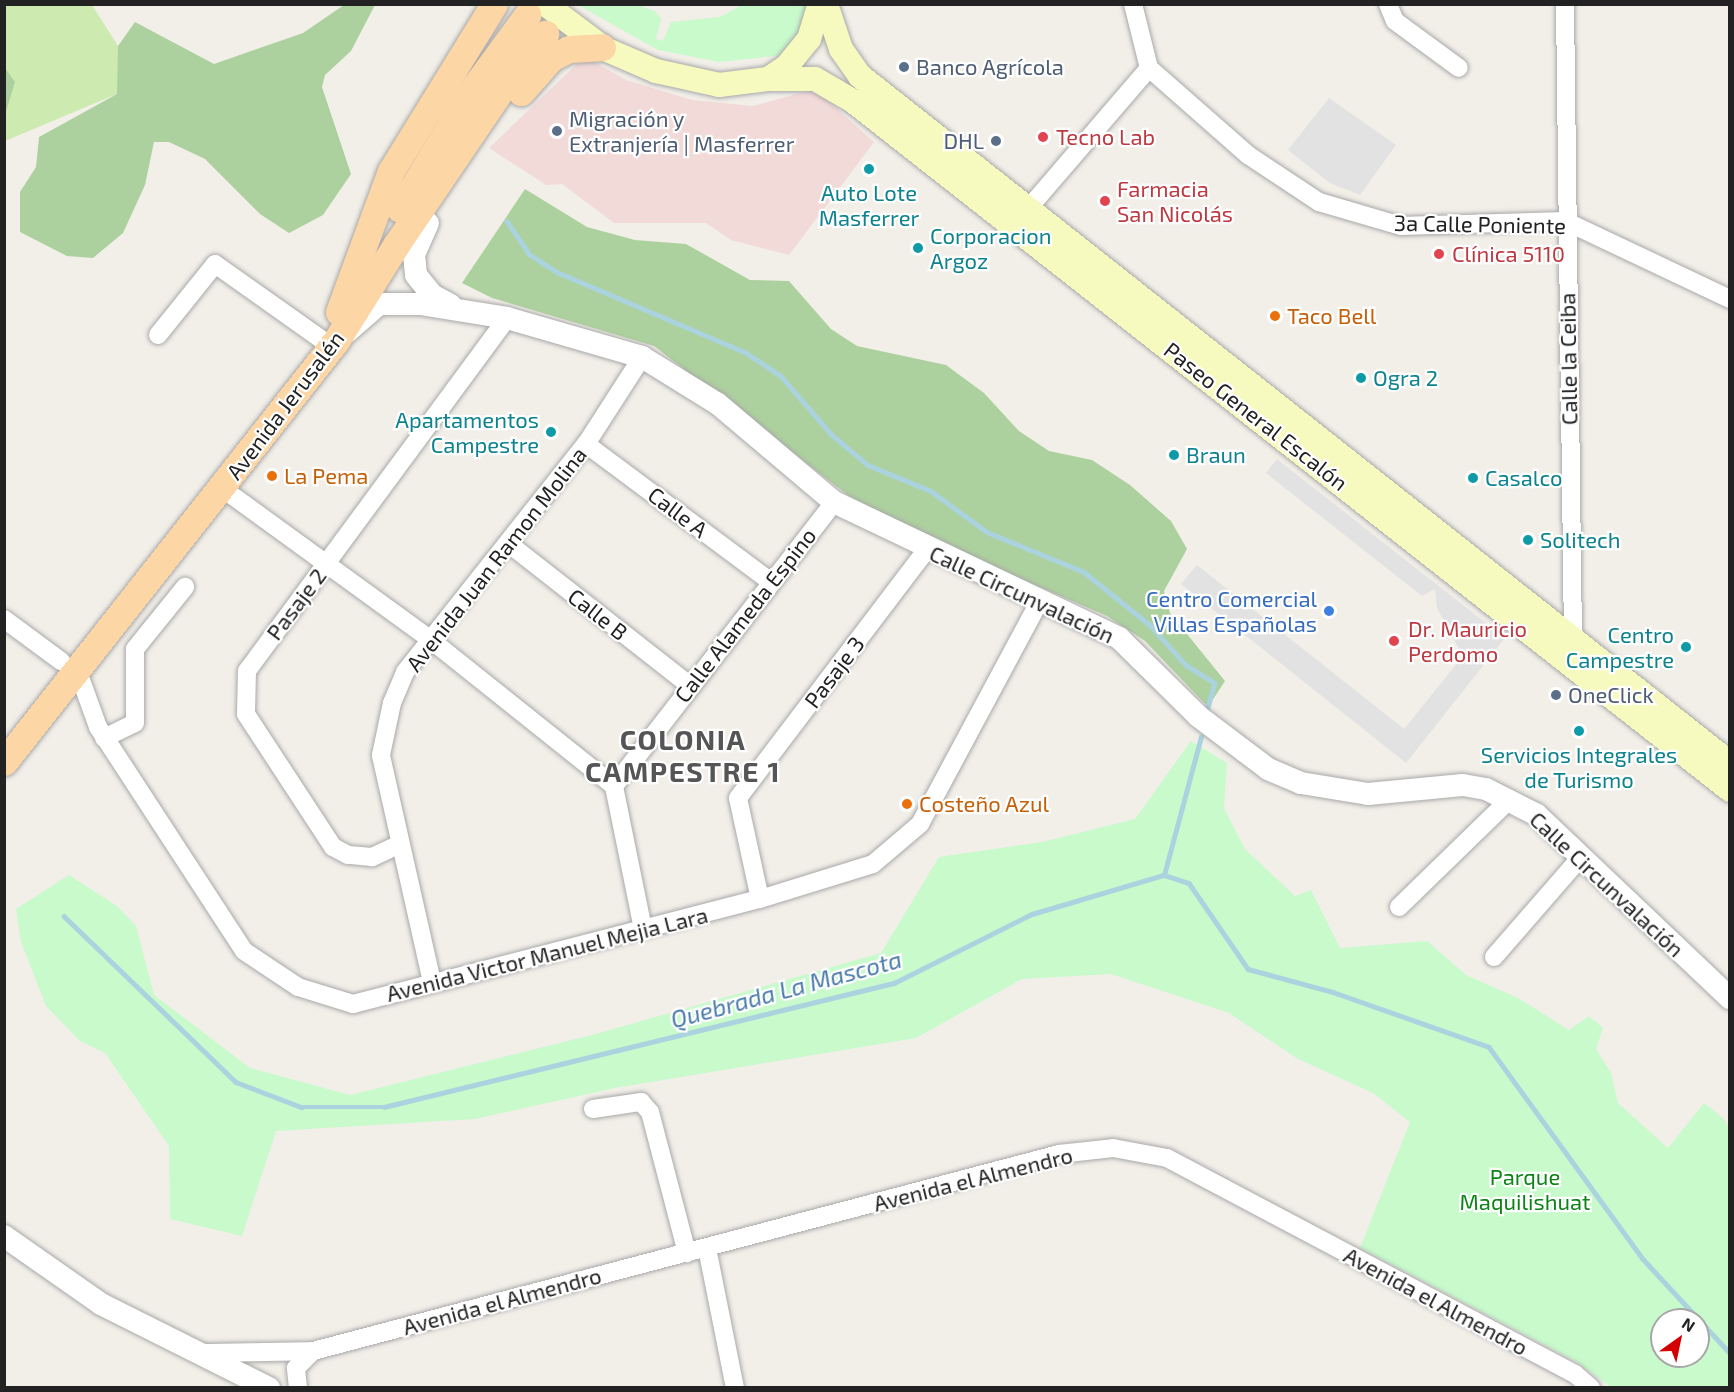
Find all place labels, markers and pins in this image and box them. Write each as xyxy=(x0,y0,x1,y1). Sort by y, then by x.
place label: Banco Agrícola xyxy=(916,54,1064,80)
marker: Banco Agrícola xyxy=(897,60,911,74)
place label: Migración y Extranjería | Masferrer xyxy=(569,105,794,156)
marker: Migración y Extranjería | Masferrer xyxy=(550,124,564,138)
place label: Tecno Lab xyxy=(1056,124,1155,150)
place label: DHL xyxy=(943,128,984,154)
marker: Tecno Lab xyxy=(1034,128,1052,146)
marker: DHL xyxy=(989,134,1003,148)
marker: Auto Lote Masferrer xyxy=(862,162,876,176)
place label: Farmacia San Nicolás xyxy=(1117,175,1233,226)
place label: Auto Lote Masferrer xyxy=(819,179,919,230)
marker: Farmacia San Nicolás xyxy=(1098,194,1112,208)
place label: Corporacion Argoz xyxy=(930,222,1052,274)
marker: Corporacion Argoz xyxy=(911,241,925,255)
place label: Clínica 5110 xyxy=(1452,241,1565,267)
marker: Clínica 5110 xyxy=(1430,245,1448,263)
place label: Taco Bell xyxy=(1287,303,1376,329)
marker: Taco Bell xyxy=(1268,309,1282,323)
place label: Ogra 2 xyxy=(1373,365,1438,391)
marker: Ogra 2 xyxy=(1354,371,1368,385)
place label: Apartamentos Campestre xyxy=(395,406,539,458)
marker: Apartamentos Campestre xyxy=(544,425,558,439)
place label: Braun xyxy=(1186,442,1246,468)
marker: Braun xyxy=(1167,448,1181,462)
place label: La Pema xyxy=(284,463,368,489)
place label: Casalco xyxy=(1485,465,1562,491)
marker: La Pema xyxy=(265,469,279,483)
marker: Casalco xyxy=(1466,471,1480,485)
place label: Solitech xyxy=(1540,527,1621,553)
marker: Solitech xyxy=(1521,533,1535,547)
place label: Centro Comercial Villas Españolas xyxy=(1146,585,1317,636)
marker: Centro Comercial Villas Españolas xyxy=(1322,604,1336,618)
place label: Dr. Mauricio Perdomo xyxy=(1408,615,1527,666)
place label: Centro Campestre xyxy=(1566,621,1674,672)
marker: Dr. Mauricio Perdomo xyxy=(1385,632,1403,650)
marker: Centro Campestre xyxy=(1679,640,1693,654)
place label: OneClick xyxy=(1568,682,1654,708)
marker: OneClick xyxy=(1549,688,1563,702)
marker: Servicios Integrales de Turismo xyxy=(1572,724,1586,738)
place label: Servicios Integrales de Turismo xyxy=(1481,741,1677,792)
place label: Costeño Azul xyxy=(919,791,1050,817)
marker: Costeño Azul xyxy=(900,797,914,811)

